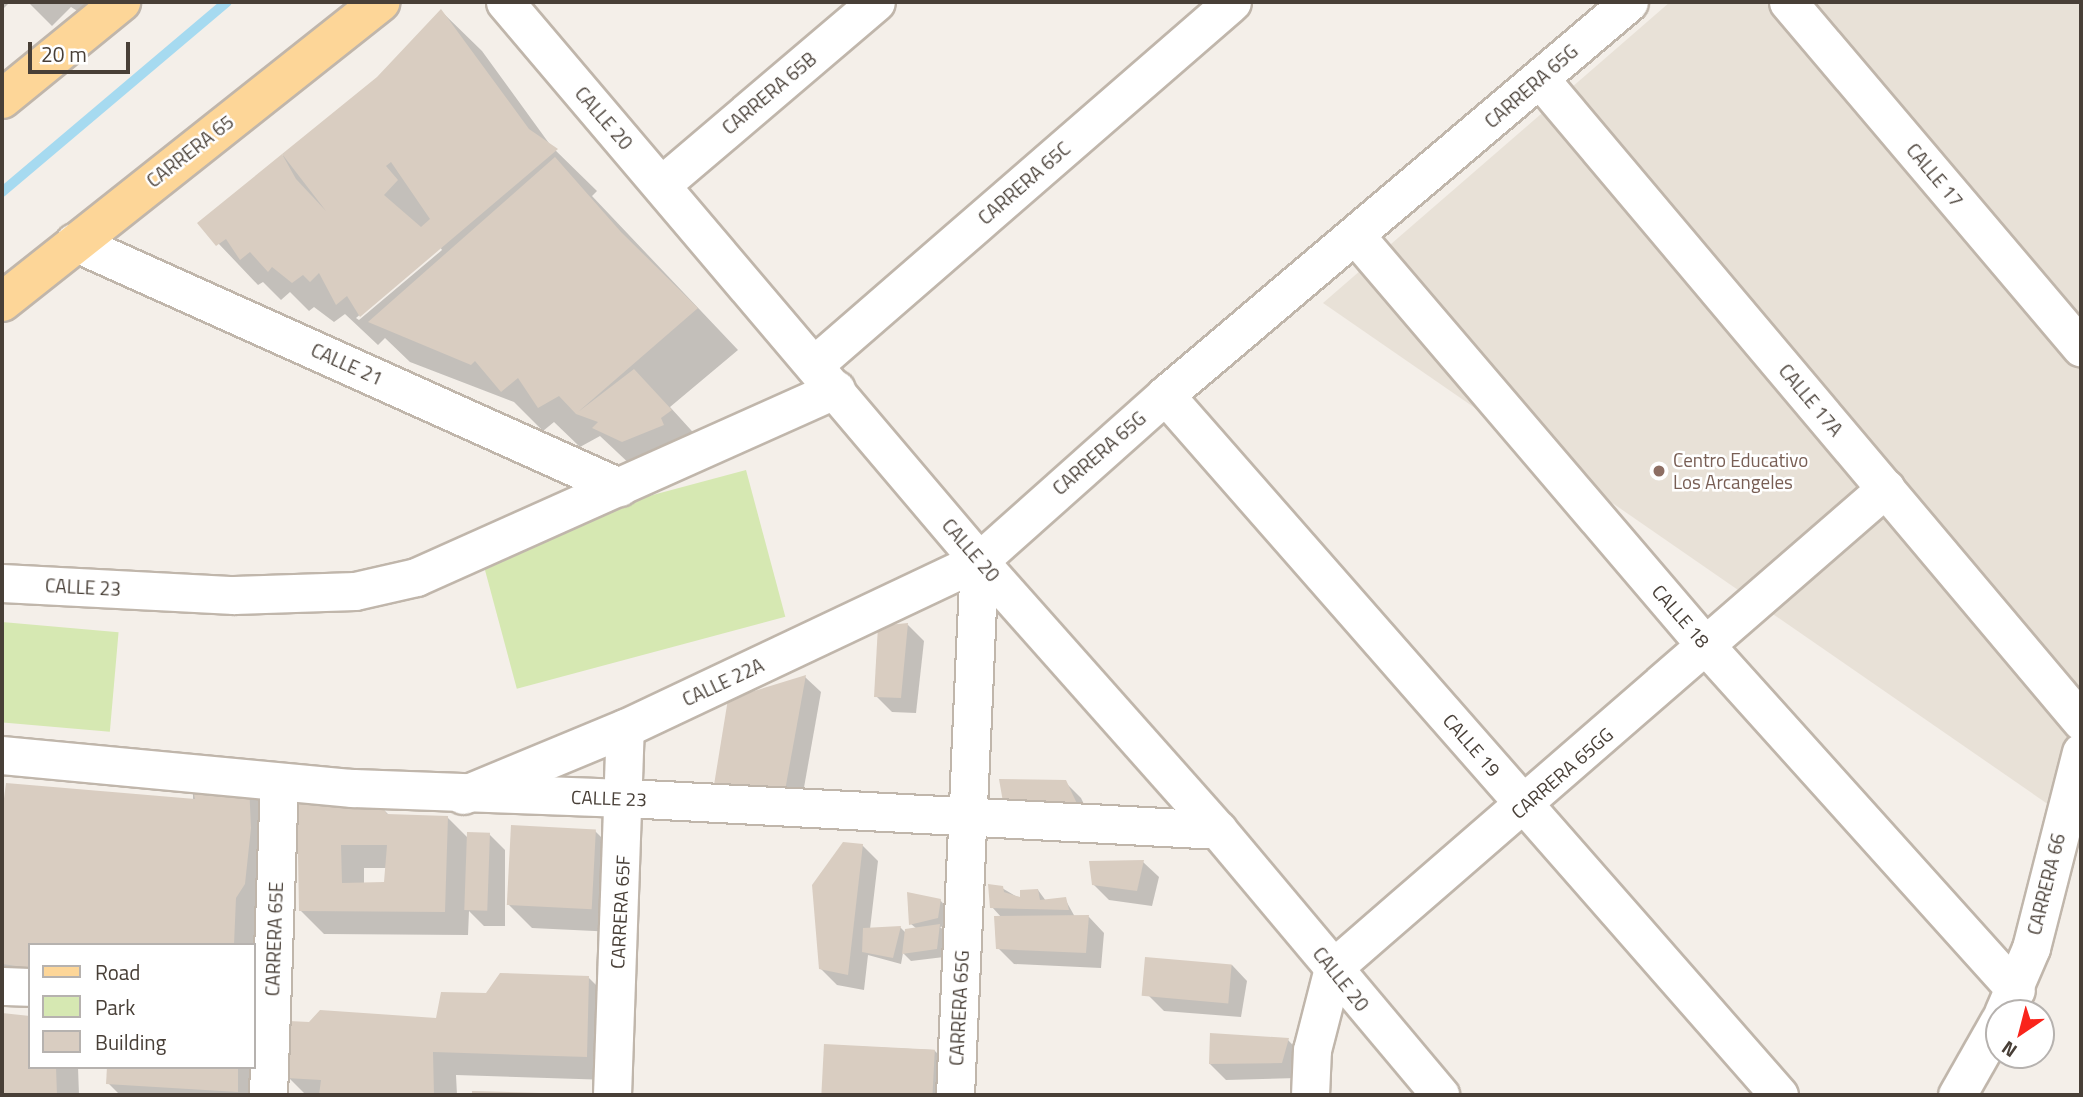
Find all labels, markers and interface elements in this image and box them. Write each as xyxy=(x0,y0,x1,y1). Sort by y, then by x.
scale bar xyxy=(32,28,133,72)
text: 20 m xyxy=(41,38,87,70)
street label: CARRERA 65G xyxy=(1480,39,1582,133)
street label: CARRERA 65B xyxy=(717,47,821,139)
street label: CALLE 20 xyxy=(571,82,637,154)
street label: CARRERA 65 xyxy=(142,110,238,192)
street label: CARRERA 65C xyxy=(973,137,1075,229)
street label: CALLE 17 xyxy=(1902,139,1968,211)
street label: CALLE 21 xyxy=(308,338,386,390)
street label: CALLE 17A xyxy=(1774,359,1848,441)
street label: CARRERA 65G xyxy=(1048,406,1150,500)
place label: Centro Educativo Los Arcangeles xyxy=(1673,449,1808,493)
marker: Centro Educativo Los Arcangeles xyxy=(1651,463,1667,479)
street label: CALLE 20 xyxy=(938,514,1004,586)
street label: CALLE 23 xyxy=(45,574,121,600)
street label: CALLE 18 xyxy=(1648,580,1714,652)
street label: CALLE 22A xyxy=(679,653,767,711)
street label: CALLE 19 xyxy=(1439,709,1505,781)
street label: CARRERA 65GG xyxy=(1506,723,1618,823)
street label: CALLE 23 xyxy=(571,785,647,811)
street label: CARRERA 66 xyxy=(2022,831,2070,937)
street label: CARRERA 65F xyxy=(606,855,634,969)
street label: CARRERA 65E xyxy=(261,881,287,997)
street label: CALLE 20 xyxy=(1308,942,1374,1016)
legend xyxy=(28,943,256,1069)
street label: CARRERA 65G xyxy=(945,950,973,1066)
text: Road xyxy=(95,956,140,988)
text: Park xyxy=(95,991,135,1023)
north arrow xyxy=(1985,999,2055,1069)
text: Building xyxy=(95,1026,166,1058)
text: N xyxy=(1995,1034,2023,1066)

